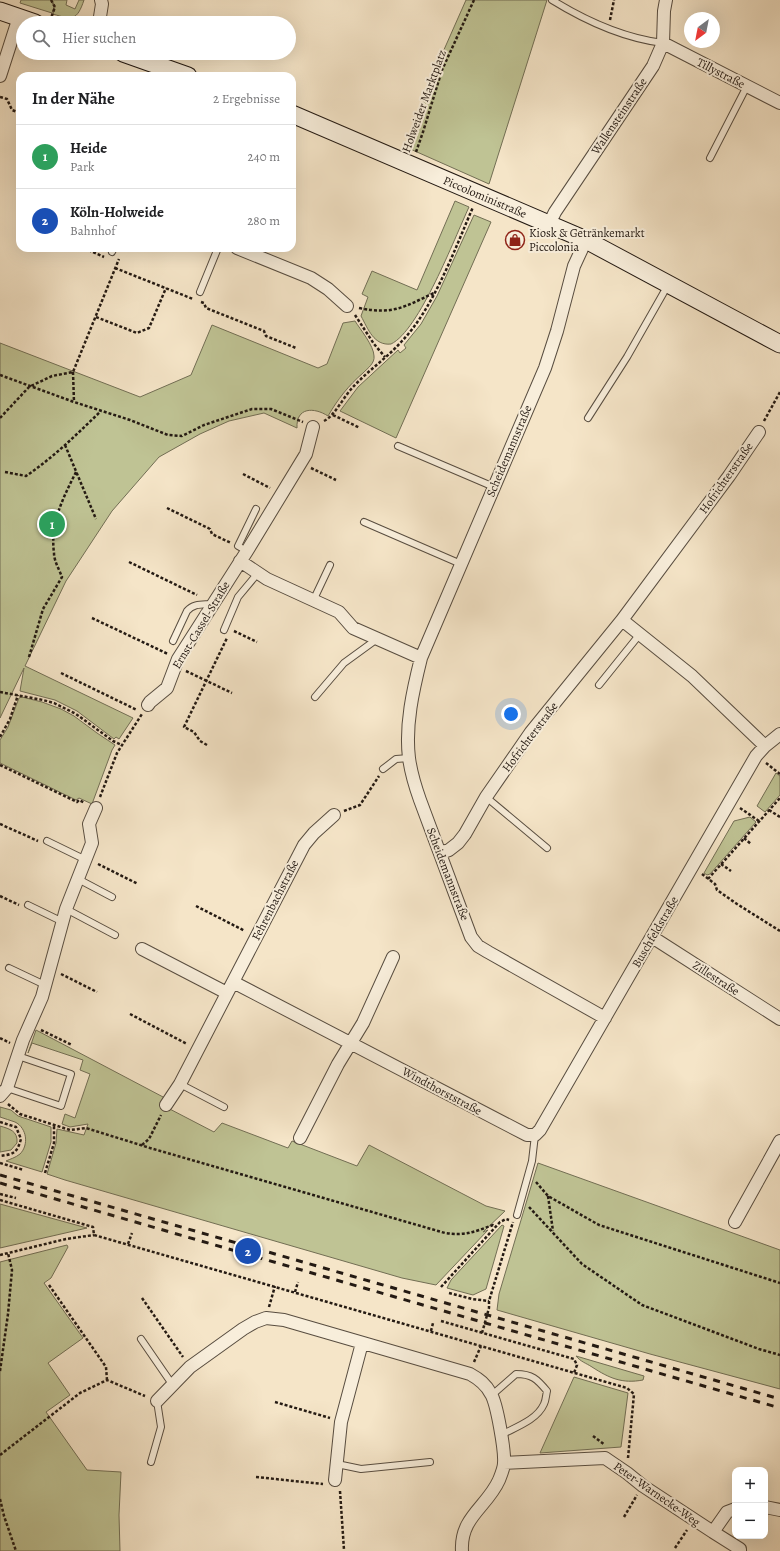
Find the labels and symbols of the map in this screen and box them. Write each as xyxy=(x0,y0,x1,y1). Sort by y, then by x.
north arrow xyxy=(684,12,720,48)
street label: Holweider Marktplatz xyxy=(398,48,450,154)
street label: Tillystraße xyxy=(694,54,748,92)
street label: Wallensteinstraße xyxy=(587,75,651,158)
street label: Piccoloministraße xyxy=(441,172,529,222)
place label: Kiosk & Getränkemarkt Piccolonia xyxy=(529,225,645,255)
shop icon: Kiosk & Getränkemarkt Piccolonia xyxy=(504,229,526,251)
street label: Scheidemannstraße xyxy=(482,403,536,499)
street label: Hofrichterstraße xyxy=(696,439,756,517)
pin: 1 xyxy=(39,509,65,539)
street label: Ernst-Cassel-Straße xyxy=(168,578,234,672)
street label: Hofrichterstraße xyxy=(498,699,562,775)
your location xyxy=(501,704,521,724)
street label: Scheidemannstraße xyxy=(423,825,473,923)
street label: Fehrenbachstraße xyxy=(248,857,302,943)
street label: Buschfeldstraße xyxy=(628,893,682,971)
street label: Zillestraße xyxy=(690,957,742,999)
street label: Windthorststraße xyxy=(398,1063,485,1119)
pin: 2 xyxy=(235,1236,261,1266)
street label: Peter-Warnecke-Weg xyxy=(610,1458,704,1530)

